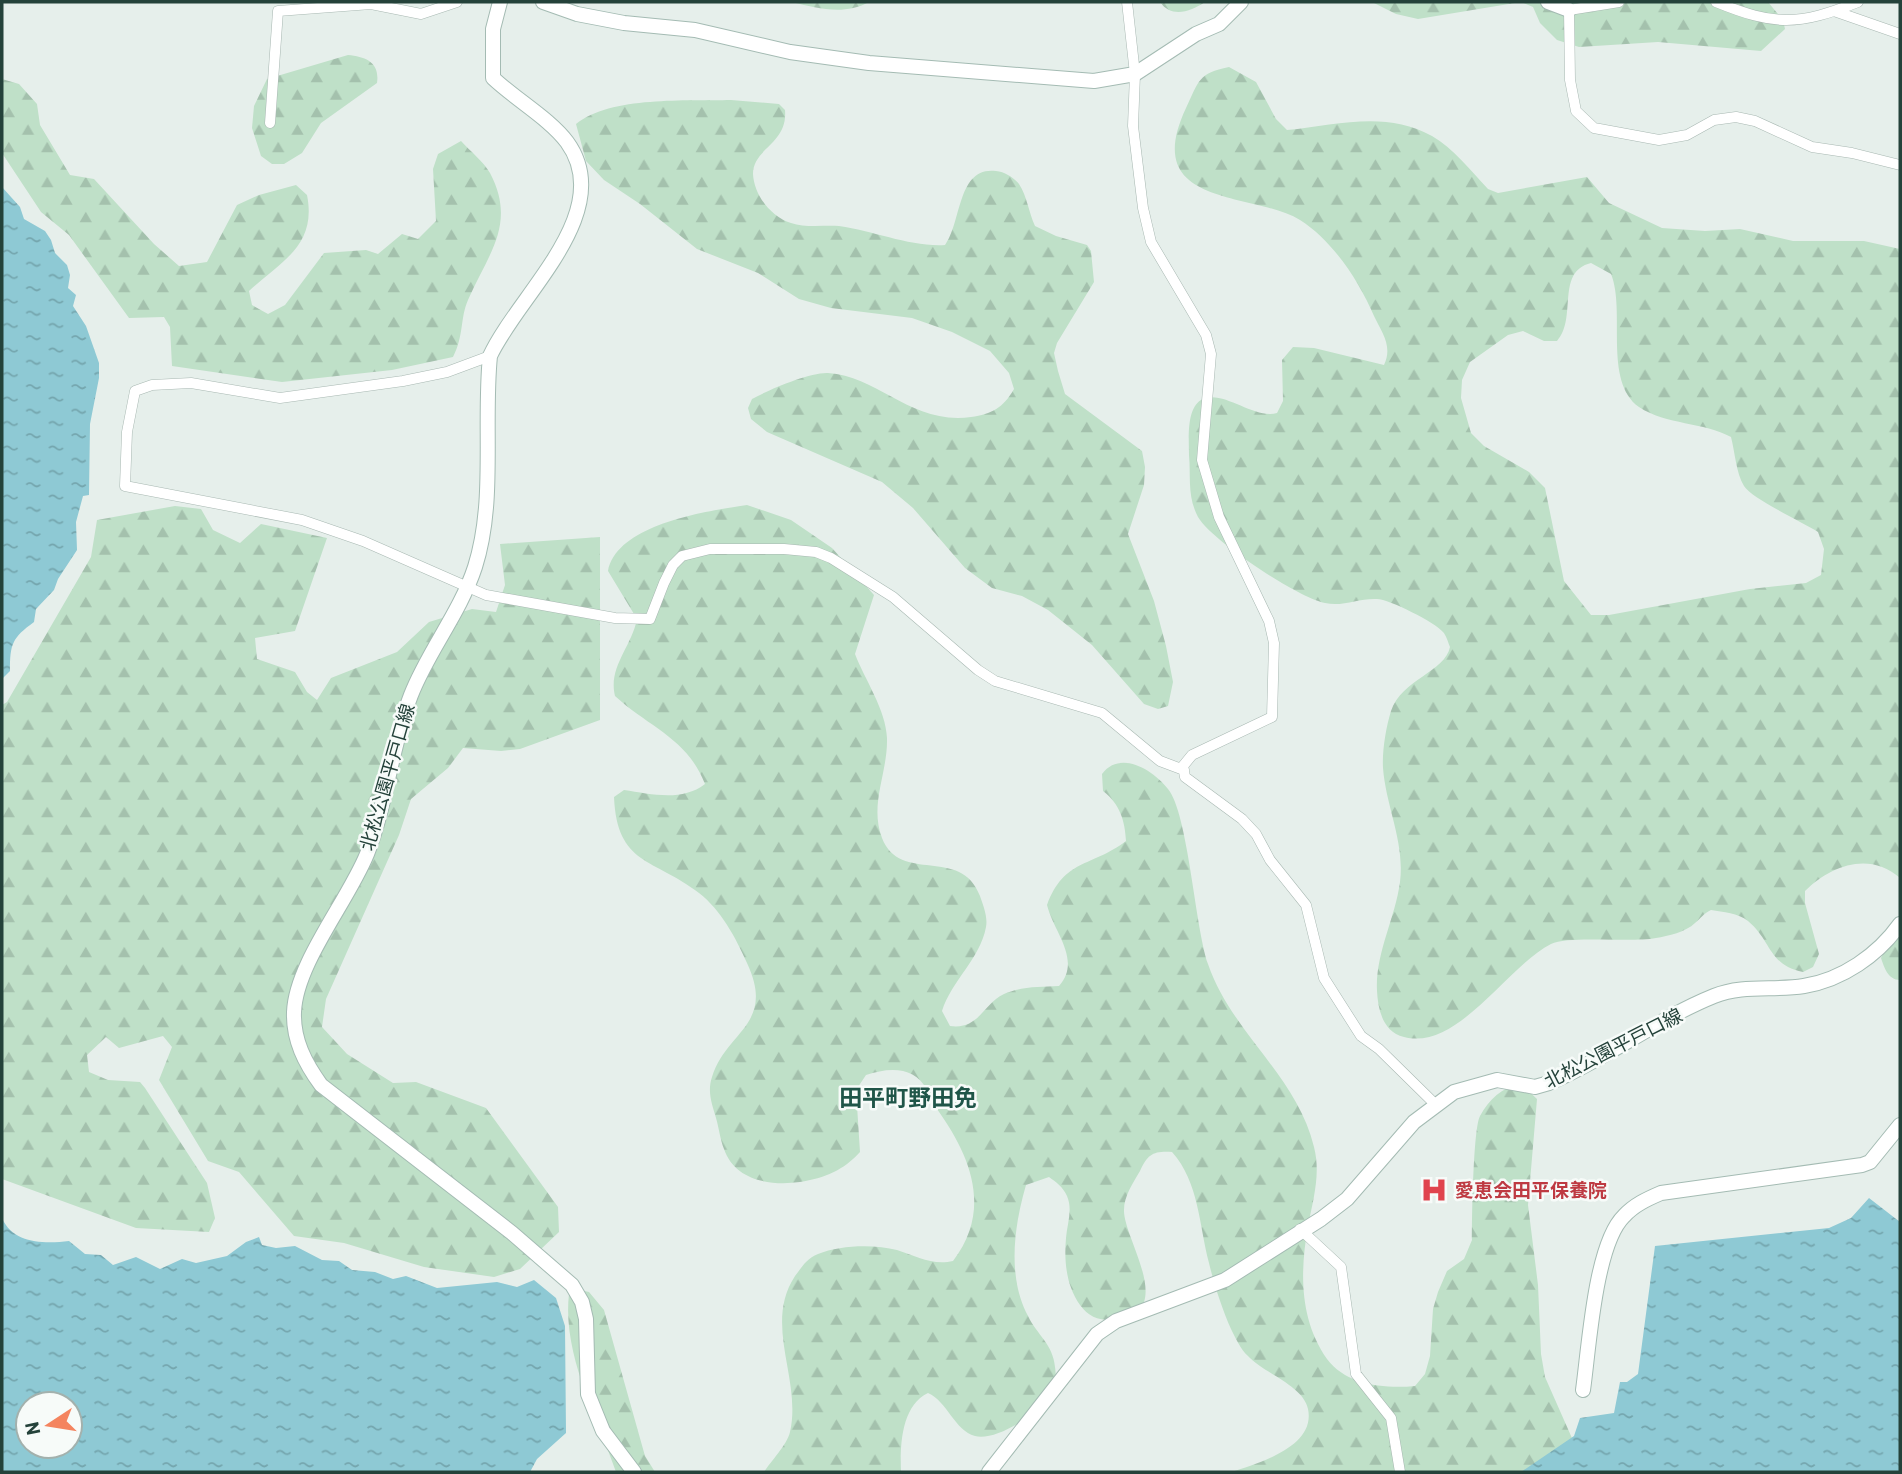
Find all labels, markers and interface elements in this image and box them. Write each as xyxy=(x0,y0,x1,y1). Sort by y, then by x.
street label: 北松公園平戸口線 xyxy=(355,701,419,853)
street label: 北松公園平戸口線 xyxy=(1540,1003,1686,1092)
district label: 田平町野田免 xyxy=(839,1083,977,1111)
hospital icon: 愛恵会田平保養院 xyxy=(1419,1175,1449,1205)
place label: 愛恵会田平保養院 xyxy=(1455,1178,1607,1201)
north arrow xyxy=(14,1390,84,1460)
text: N xyxy=(19,1420,44,1437)

